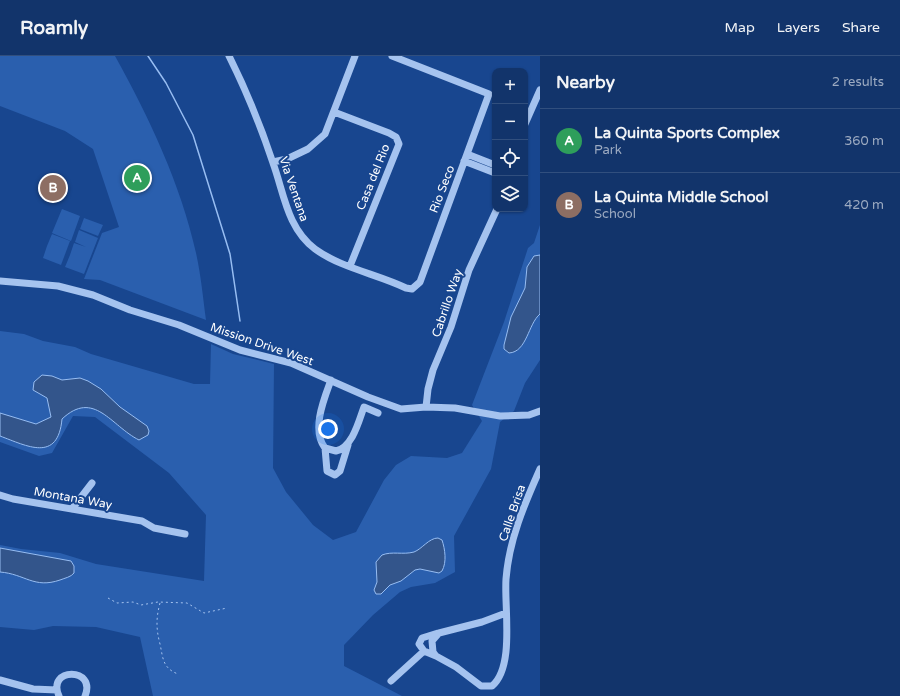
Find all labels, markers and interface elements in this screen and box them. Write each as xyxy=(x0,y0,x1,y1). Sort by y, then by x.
text: Roamly xyxy=(20,17,88,39)
text: Map xyxy=(725,19,755,36)
text: Layers xyxy=(777,19,820,36)
text: Share xyxy=(842,19,880,36)
map controls xyxy=(492,68,528,212)
button: + xyxy=(492,68,528,104)
text: Nearby xyxy=(556,72,615,93)
text: 2 results xyxy=(832,74,884,90)
button: − xyxy=(492,104,528,140)
text: La Quinta Sports Complex xyxy=(594,124,780,142)
text: A xyxy=(564,133,574,149)
text: 360 m xyxy=(844,133,884,149)
button: locate xyxy=(492,140,528,176)
street label: Casa del Rio xyxy=(353,142,393,212)
text: Park xyxy=(594,142,622,158)
street label: Via Ventana xyxy=(276,155,312,223)
pin: A xyxy=(124,163,150,193)
street label: Rio Seco xyxy=(427,163,457,215)
pin: B xyxy=(40,173,66,203)
button: layers xyxy=(492,176,528,212)
text: La Quinta Middle School xyxy=(594,188,768,206)
text: B xyxy=(564,197,574,213)
text: 420 m xyxy=(844,197,884,213)
text: School xyxy=(594,206,636,222)
street label: Cabrillo Way xyxy=(429,266,465,339)
street label: Mission Drive West xyxy=(209,320,316,368)
your location xyxy=(318,419,338,439)
street label: Calle Brisa xyxy=(496,483,528,543)
street label: Montana Way xyxy=(33,484,114,512)

